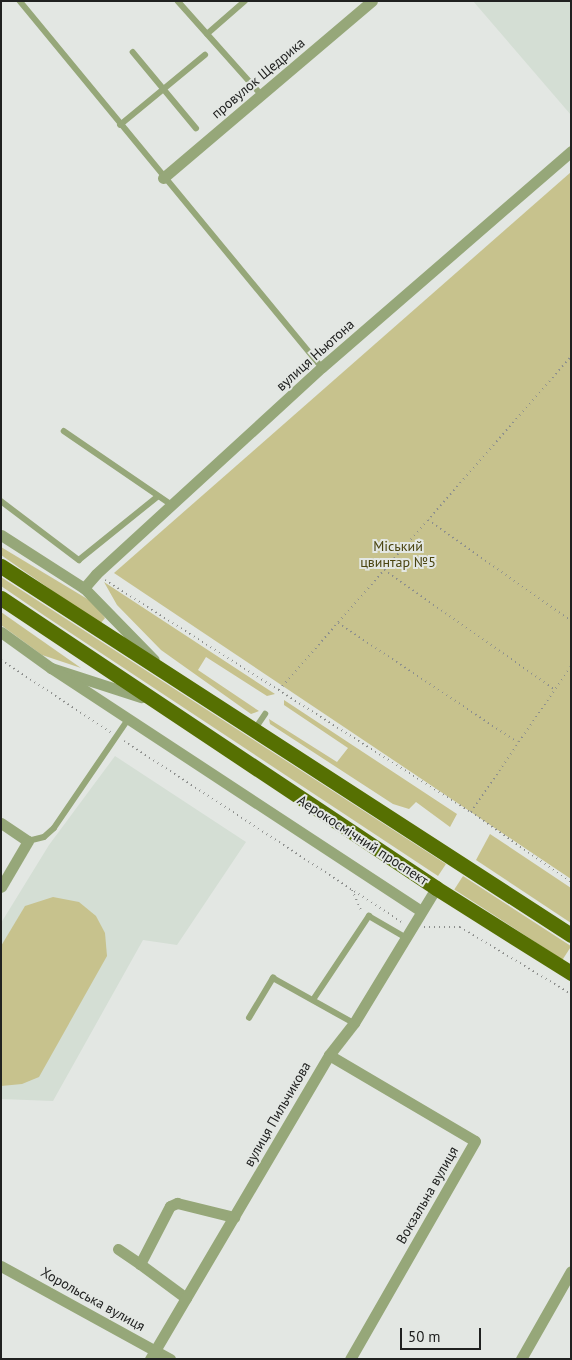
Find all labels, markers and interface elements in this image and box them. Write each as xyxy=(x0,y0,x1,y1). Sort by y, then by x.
street label: провулок Щедрика xyxy=(208,34,308,122)
street label: вулиця Ньютона xyxy=(273,316,357,394)
park label: Міський цвинтар №5 xyxy=(360,538,436,570)
street label: Аерокосмічний проспект xyxy=(294,791,432,889)
street label: вулиця Пильчикова xyxy=(240,1058,314,1170)
street label: Вокзальна вулиця xyxy=(392,1143,462,1247)
street label: Хорольська вулиця xyxy=(38,1263,148,1335)
scale bar xyxy=(402,1318,483,1350)
text: 50 m xyxy=(408,1327,441,1346)

